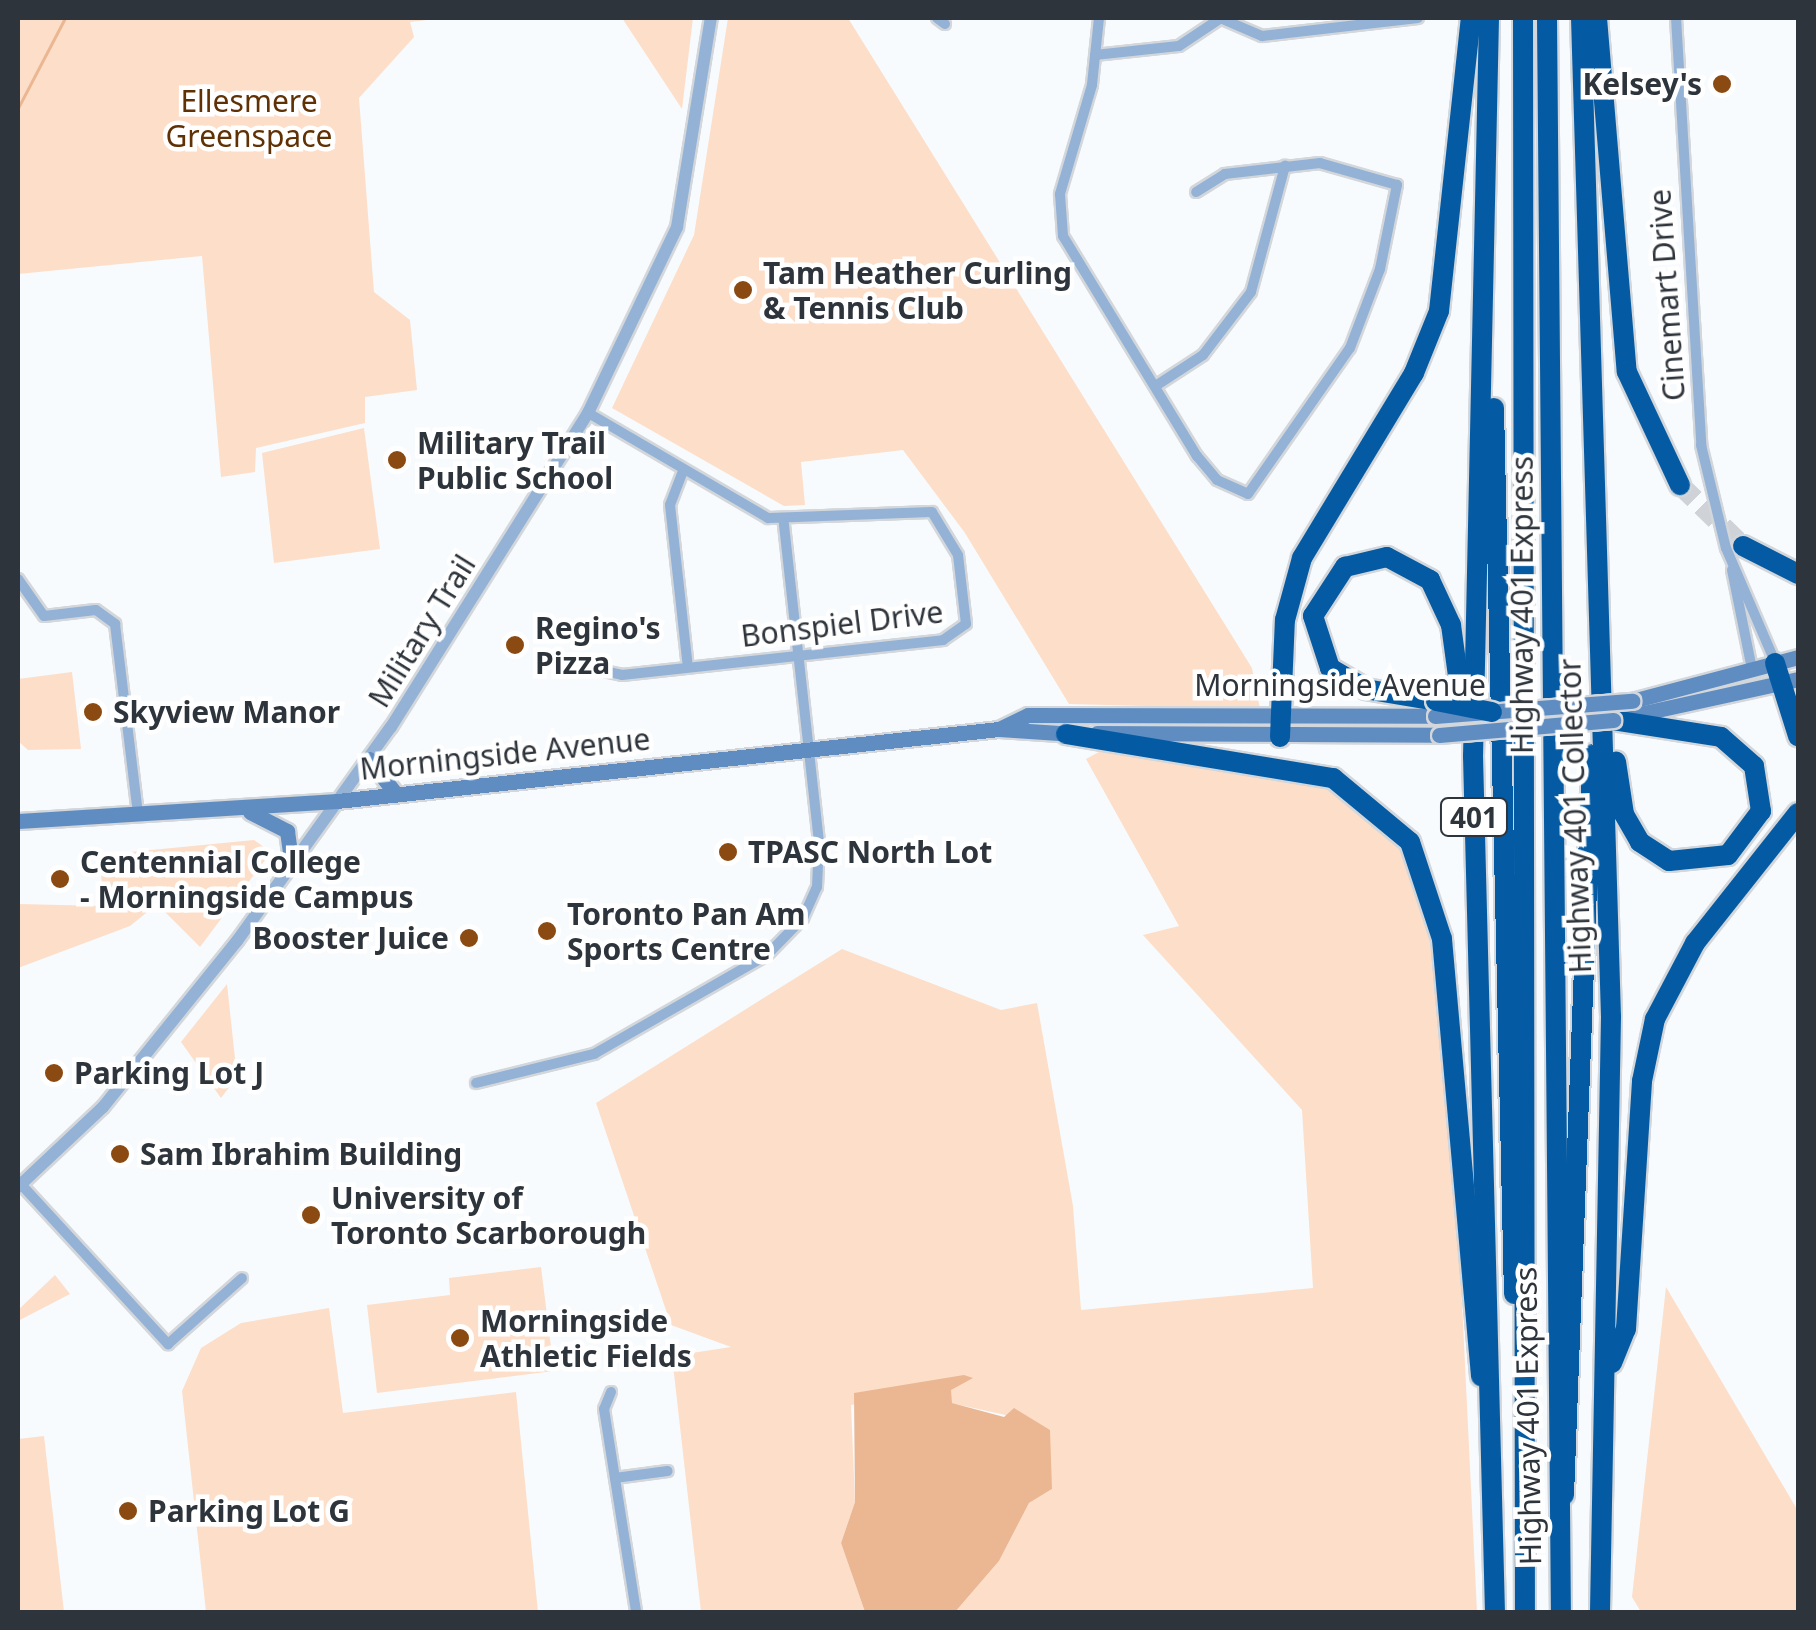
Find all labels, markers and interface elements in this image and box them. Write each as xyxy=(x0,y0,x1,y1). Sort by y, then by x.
place label: Kelsey's xyxy=(1582,66,1702,102)
marker: Kelsey's xyxy=(1711,73,1733,95)
park label: Ellesmere Greenspace xyxy=(166,83,332,154)
street label: Cinemart Drive xyxy=(1642,188,1692,402)
place label: Tam Heather Curling & Tennis Club xyxy=(763,255,1072,326)
marker: Tam Heather Curling & Tennis Club xyxy=(732,279,754,301)
place label: Military Trail Public School xyxy=(417,425,613,496)
marker: Military Trail Public School xyxy=(386,449,408,471)
street label: Highway 401 Express xyxy=(1504,456,1540,754)
street label: Military Trail xyxy=(361,548,483,714)
street label: Bonspiel Drive xyxy=(739,594,945,654)
place label: Regino's Pizza xyxy=(535,610,661,680)
marker: Regino's Pizza xyxy=(504,634,526,656)
street label: Highway 401 Collector xyxy=(1552,658,1598,974)
street label: Morningside Avenue xyxy=(1194,667,1486,703)
place label: Skyview Manor xyxy=(113,694,340,730)
marker: Skyview Manor xyxy=(82,701,104,723)
street label: Morningside Avenue xyxy=(358,721,652,787)
road number: 401 xyxy=(1439,794,1509,840)
place label: TPASC North Lot xyxy=(748,834,992,870)
marker: TPASC North Lot xyxy=(717,841,739,863)
place label: Centennial College - Morningside Campus xyxy=(80,844,413,914)
marker: Centennial College - Morningside Campus xyxy=(49,868,71,890)
place label: Toronto Pan Am Sports Centre xyxy=(567,896,805,966)
place label: Booster Juice xyxy=(253,920,449,956)
marker: Toronto Pan Am Sports Centre xyxy=(536,920,558,942)
marker: Booster Juice xyxy=(458,927,480,949)
place label: Parking Lot J xyxy=(74,1055,264,1091)
marker: Parking Lot J xyxy=(43,1062,65,1084)
place label: Sam Ibrahim Building xyxy=(140,1136,462,1172)
marker: Sam Ibrahim Building xyxy=(109,1143,131,1165)
place label: University of Toronto Scarborough xyxy=(331,1180,646,1250)
marker: University of Toronto Scarborough xyxy=(300,1204,322,1226)
street label: Highway 401 Express xyxy=(1507,1267,1549,1565)
place label: Morningside Athletic Fields xyxy=(480,1303,692,1374)
marker: Morningside Athletic Fields xyxy=(449,1327,471,1349)
place label: Parking Lot G xyxy=(148,1493,350,1529)
marker: Parking Lot G xyxy=(117,1500,139,1522)

